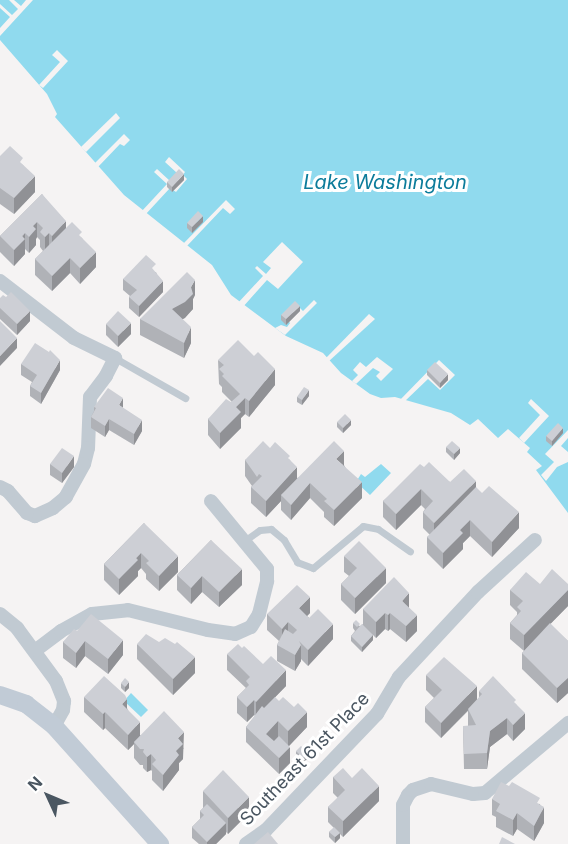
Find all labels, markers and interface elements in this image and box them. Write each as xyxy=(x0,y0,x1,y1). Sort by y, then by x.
water label: Lake Washington xyxy=(303,170,467,194)
street label: Southeast 61st Place xyxy=(236,688,374,830)
north arrow xyxy=(18,766,78,826)
text: N xyxy=(24,772,46,795)

